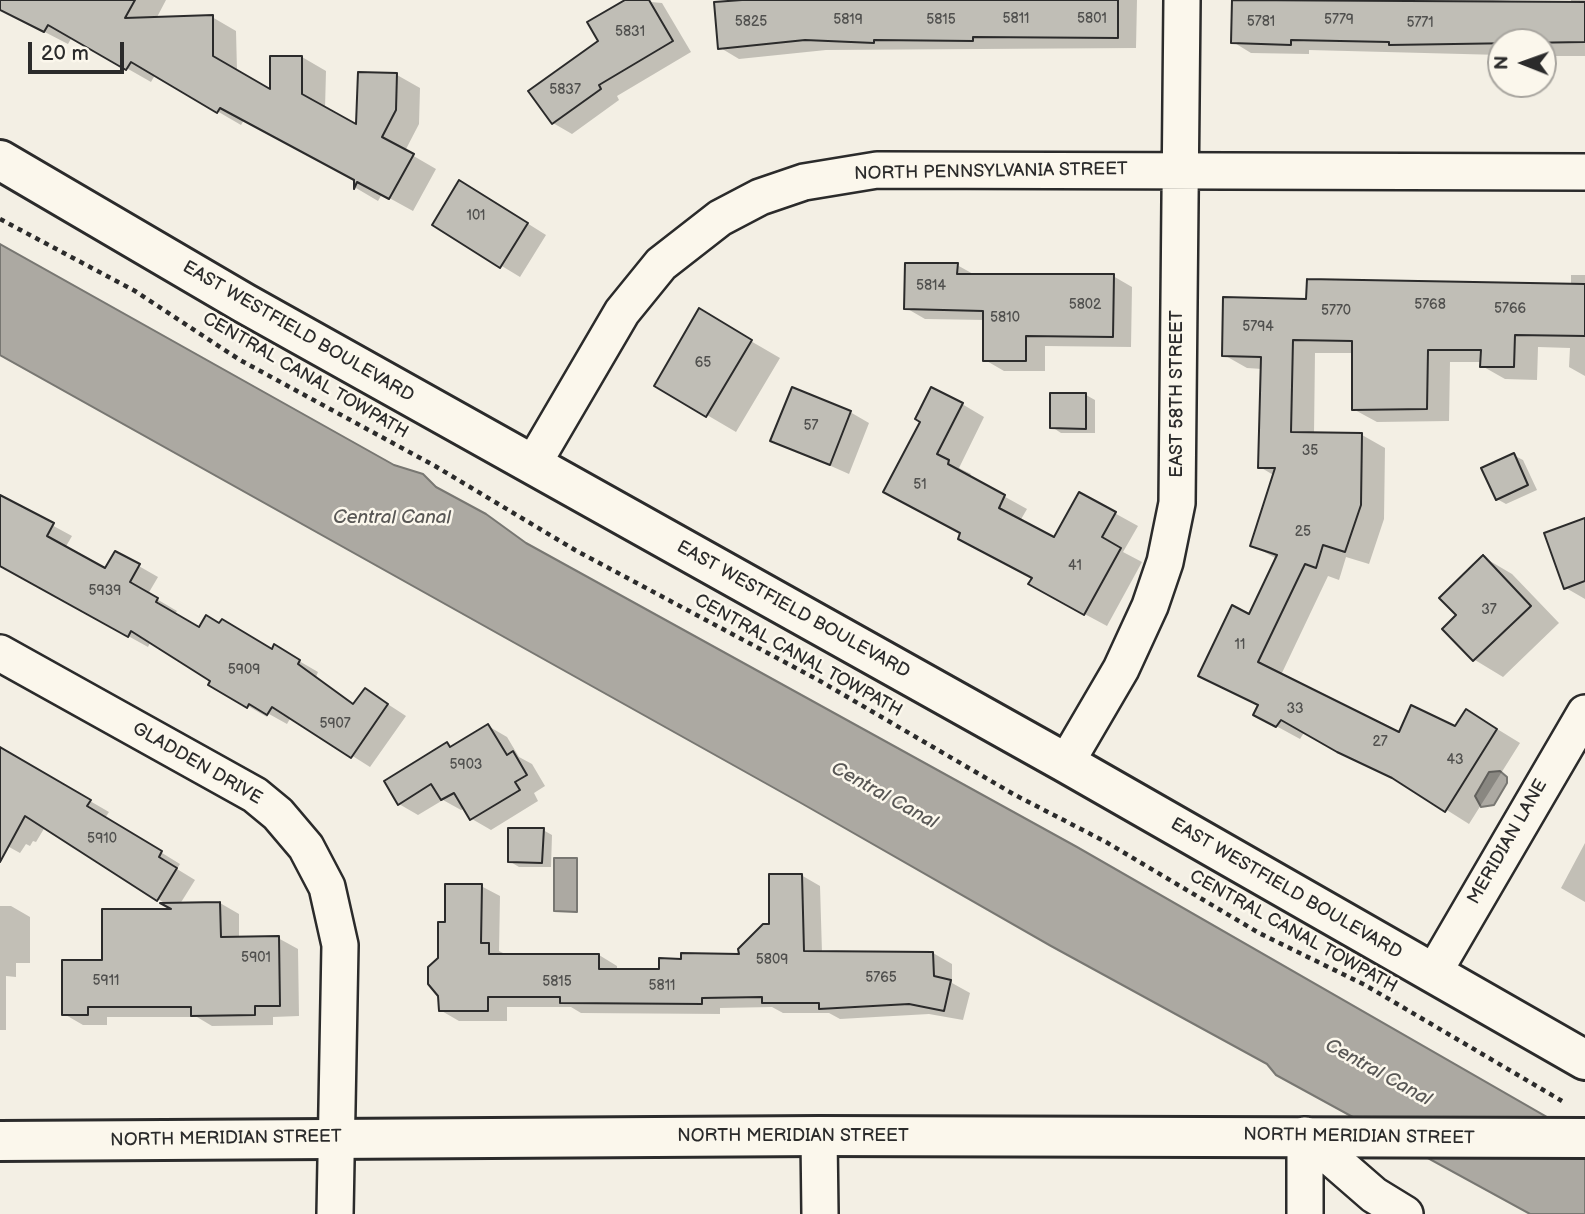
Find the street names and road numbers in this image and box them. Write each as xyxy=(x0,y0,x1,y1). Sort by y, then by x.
street label: NORTH PENNSYLVANIA STREET xyxy=(854,159,1128,185)
street label: EAST WESTFIELD BOULEVARD xyxy=(179,257,417,407)
street label: CENTRAL CANAL TOWPATH xyxy=(198,308,412,444)
street label: EAST 58TH STREET xyxy=(1166,310,1188,478)
street label: EAST WESTFIELD BOULEVARD xyxy=(673,537,913,683)
street label: CENTRAL CANAL TOWPATH xyxy=(690,590,906,722)
street label: GLADDEN DRIVE xyxy=(128,718,266,810)
street label: MERIDIAN LANE xyxy=(1463,776,1553,908)
street label: EAST WESTFIELD BOULEVARD xyxy=(1167,814,1405,964)
street label: CENTRAL CANAL TOWPATH xyxy=(1185,866,1401,998)
street label: NORTH MERIDIAN STREET xyxy=(1243,1124,1475,1150)
street label: NORTH MERIDIAN STREET xyxy=(677,1125,909,1147)
street label: NORTH MERIDIAN STREET xyxy=(110,1126,342,1152)

